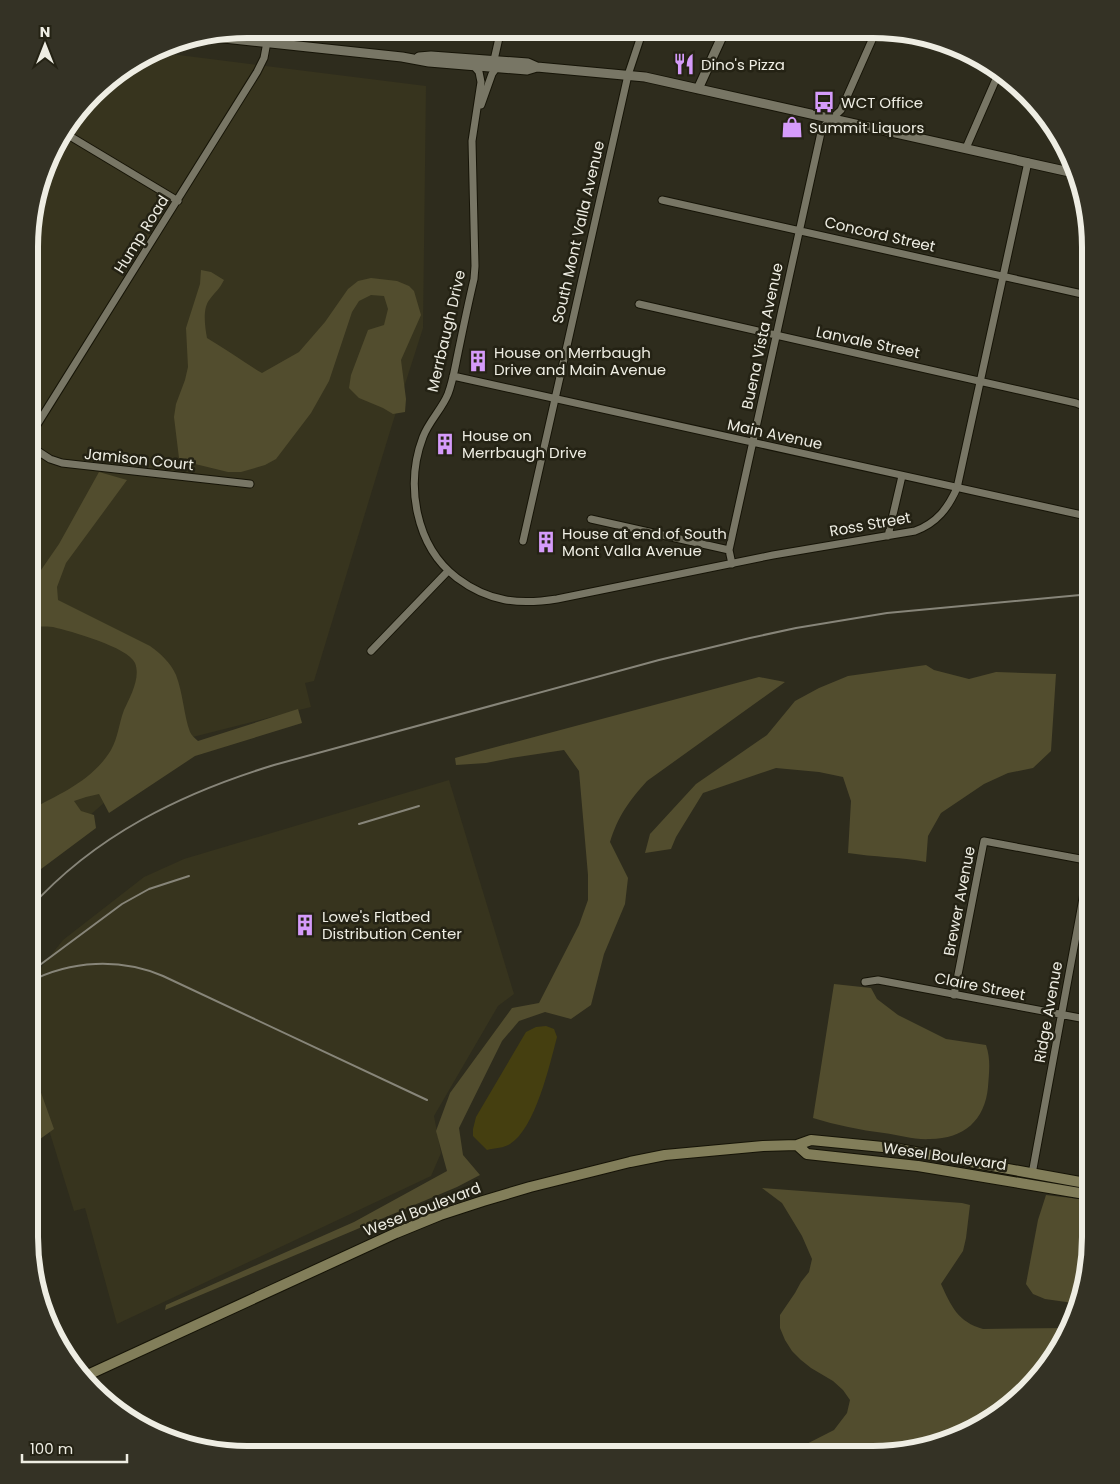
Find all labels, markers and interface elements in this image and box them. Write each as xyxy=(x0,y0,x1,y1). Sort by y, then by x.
north arrow xyxy=(20,20,70,70)
text: N xyxy=(40,22,50,42)
restaurant icon: Dino's Pizza xyxy=(671,51,697,77)
place label: Dino's Pizza xyxy=(701,54,785,75)
bus stop icon: WCT Office xyxy=(811,89,837,115)
place label: WCT Office xyxy=(841,92,923,113)
shop icon: Summit Liquors xyxy=(779,114,805,140)
place label: Summit Liquors xyxy=(809,117,925,138)
street label: South Mont Valla Avenue xyxy=(547,139,609,325)
street label: Hump Road xyxy=(109,191,173,277)
street label: Concord Street xyxy=(823,211,937,257)
street label: Buena Vista Avenue xyxy=(736,261,788,411)
street label: Merrbaugh Drive xyxy=(422,268,470,394)
street label: Lanvale Street xyxy=(814,321,922,363)
place label: House on Merrbaugh Drive and Main Avenue xyxy=(494,342,666,380)
building icon: House on Merrbaugh Drive and Main Avenue xyxy=(465,348,491,374)
street label: Main Avenue xyxy=(726,414,824,454)
place label: House on Merrbaugh Drive xyxy=(462,425,587,463)
building icon: House on Merrbaugh Drive xyxy=(432,431,458,457)
street label: Jamison Court xyxy=(83,443,195,475)
street label: Ross Street xyxy=(828,507,912,541)
place label: House at end of South Mont Valla Avenue xyxy=(562,523,727,561)
building icon: House at end of South Mont Valla Avenue xyxy=(533,529,559,555)
street label: Brewer Avenue xyxy=(938,844,980,958)
place label: Lowe's Flatbed Distribution Center xyxy=(322,906,462,944)
building icon: Lowe's Flatbed Distribution Center xyxy=(292,912,318,938)
street label: Ridge Avenue xyxy=(1029,960,1067,1064)
street label: Claire Street xyxy=(933,967,1027,1005)
street label: Wesel Boulevard xyxy=(882,1137,1008,1175)
street label: Wesel Boulevard xyxy=(360,1177,484,1241)
scale bar xyxy=(22,1432,128,1464)
text: 100 m xyxy=(30,1438,73,1459)

